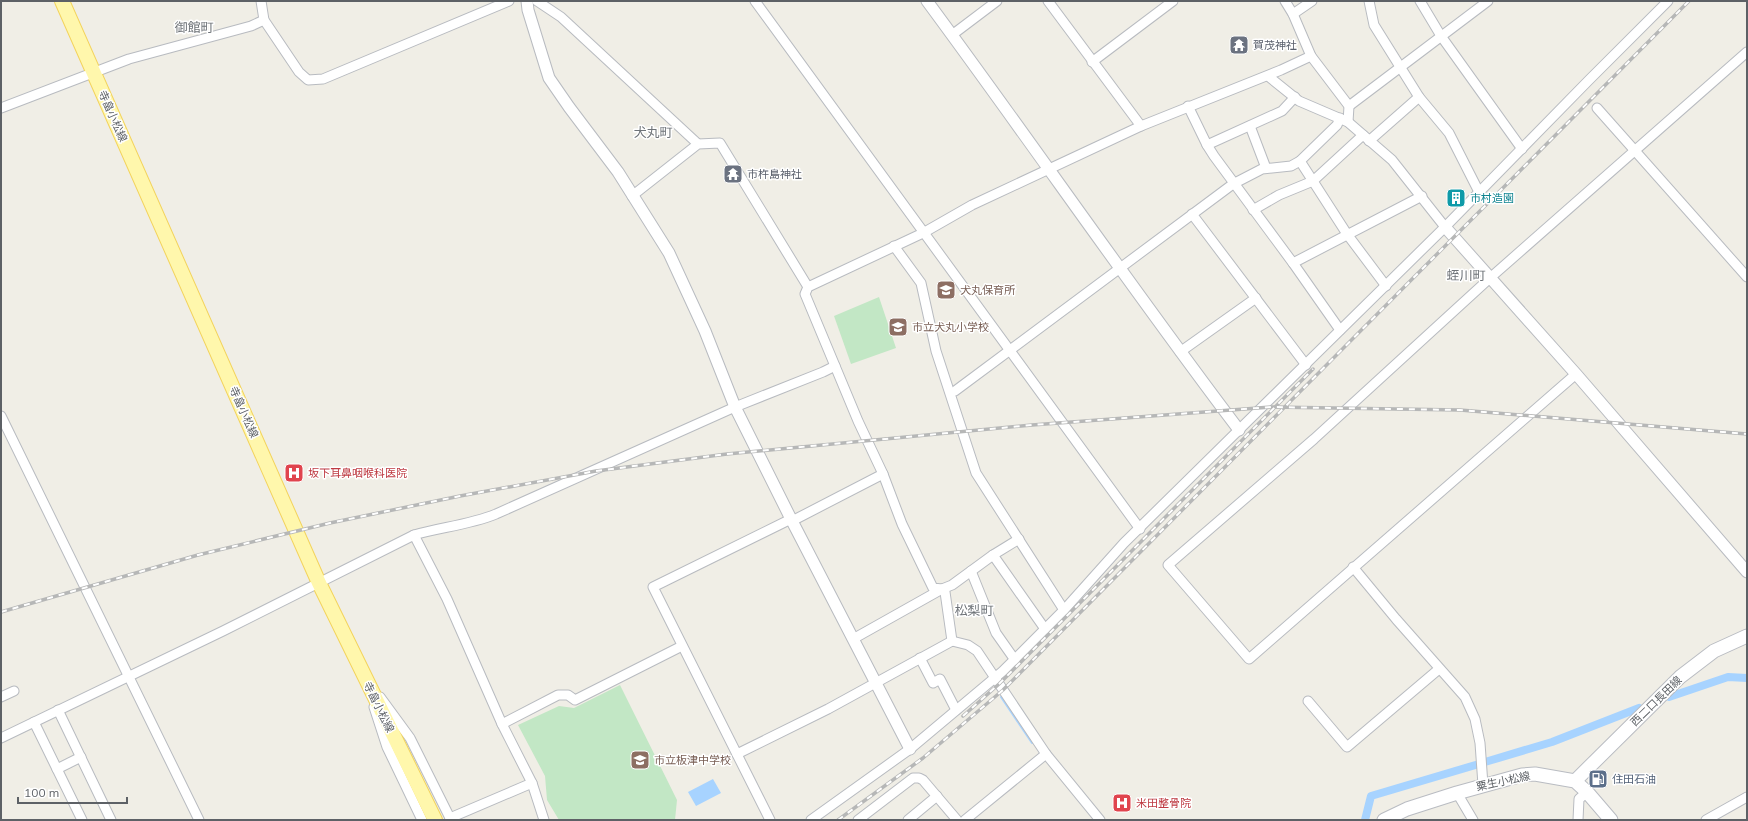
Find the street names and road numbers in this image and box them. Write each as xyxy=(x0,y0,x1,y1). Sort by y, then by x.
street label: 寺畠小松線 xyxy=(95,88,131,144)
street label: 寺畠小松線 xyxy=(226,384,262,440)
street label: 西二口長田線 xyxy=(1627,673,1685,729)
street label: 寺畠小松線 xyxy=(361,679,397,735)
street label: 粟生小松線 xyxy=(1475,768,1531,794)

